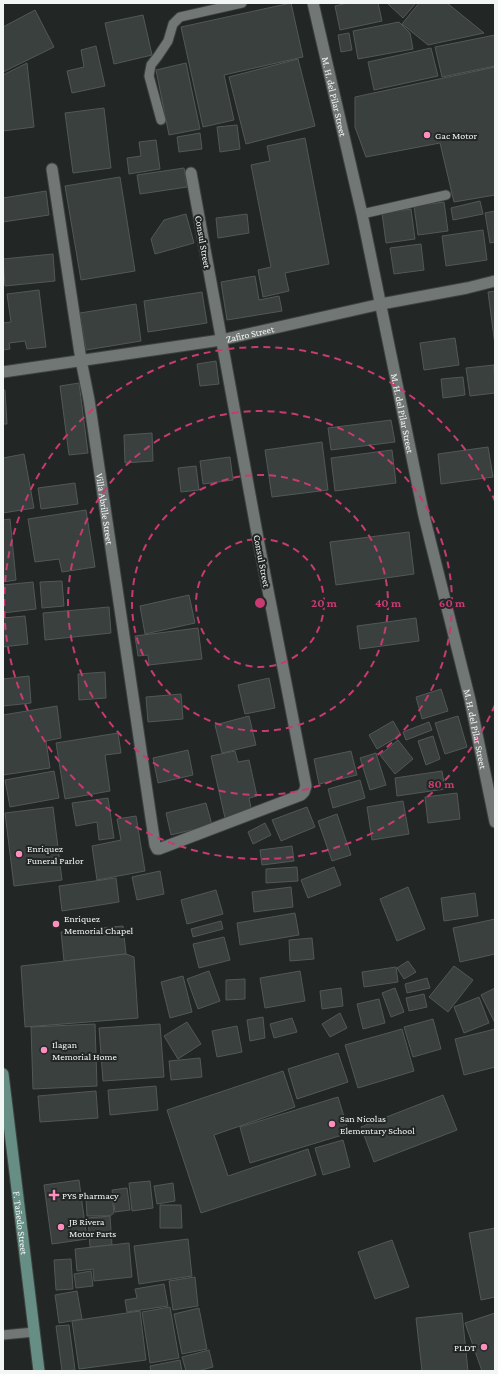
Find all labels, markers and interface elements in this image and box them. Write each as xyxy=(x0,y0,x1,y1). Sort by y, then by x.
street label: M. H. del Pilar Street xyxy=(320,56,349,138)
marker: Gac Motor xyxy=(422,130,432,140)
place label: Gac Motor xyxy=(435,130,477,141)
street label: Consul Street xyxy=(193,215,213,270)
street label: Zafiro Street xyxy=(225,323,276,344)
street label: M. H. del Pilar Street xyxy=(389,372,417,455)
street label: Villa Abrille Street xyxy=(94,472,116,546)
street label: Consul Street xyxy=(252,534,273,589)
centre of rings xyxy=(253,596,267,610)
text: 20 m xyxy=(311,596,338,610)
text: 40 m xyxy=(375,596,402,610)
text: 60 m xyxy=(439,596,466,610)
street label: M. H. del Pilar Street xyxy=(462,688,490,770)
text: 80 m xyxy=(428,777,455,791)
place label: Enriquez Funeral Parlor xyxy=(27,843,84,866)
marker: Enriquez Funeral Parlor xyxy=(14,849,24,859)
place label: Enriquez Memorial Chapel xyxy=(64,913,134,936)
marker: Enriquez Memorial Chapel xyxy=(51,919,61,929)
place label: Ilagan Memorial Home xyxy=(52,1039,118,1062)
marker: Ilagan Memorial Home xyxy=(39,1045,49,1055)
place label: San Nicolas Elementary School xyxy=(340,1113,415,1136)
marker: San Nicolas Elementary School xyxy=(327,1119,337,1129)
street label: F. Tañedo Street xyxy=(12,1190,30,1256)
marker: PYS Pharmacy xyxy=(49,1190,59,1200)
place label: PYS Pharmacy xyxy=(62,1190,119,1201)
place label: JB Rivera Motor Parts xyxy=(68,1216,116,1239)
marker: JB Rivera Motor Parts xyxy=(56,1222,66,1232)
place label: PLDT xyxy=(454,1342,477,1353)
marker: PLDT xyxy=(479,1342,489,1352)

